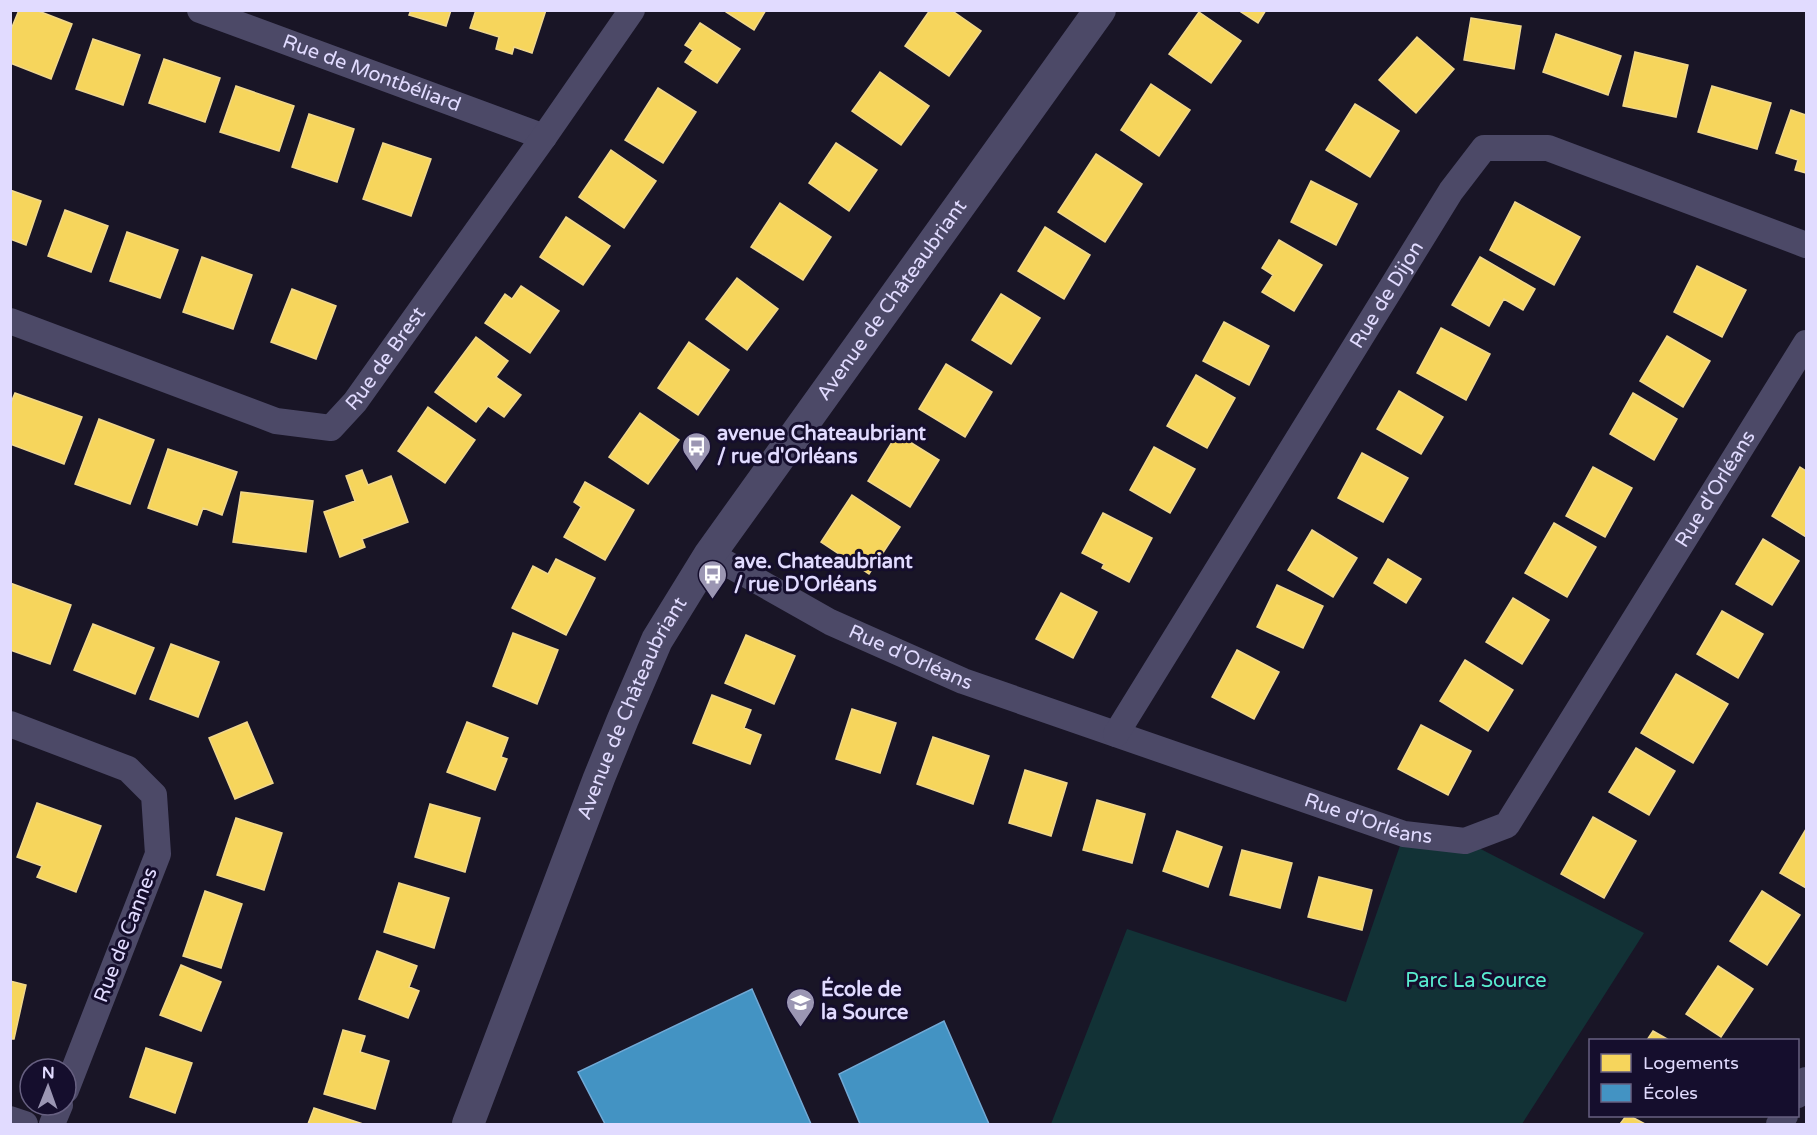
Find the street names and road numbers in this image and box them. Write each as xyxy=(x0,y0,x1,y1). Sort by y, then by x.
street label: Rue de Montbéliard xyxy=(279,30,464,117)
street label: Avenue de Châteaubriant xyxy=(812,195,972,405)
street label: Rue de Dijon xyxy=(1345,237,1429,353)
street label: Rue de Brest xyxy=(341,302,431,416)
street label: Rue d'Orléans xyxy=(1670,426,1761,552)
street label: Avenue de Châteaubriant xyxy=(572,593,693,823)
street label: Rue d'Orléans xyxy=(845,620,976,695)
street label: Rue d'Orléans xyxy=(1301,788,1434,849)
street label: Rue de Cannes xyxy=(89,864,163,1006)

